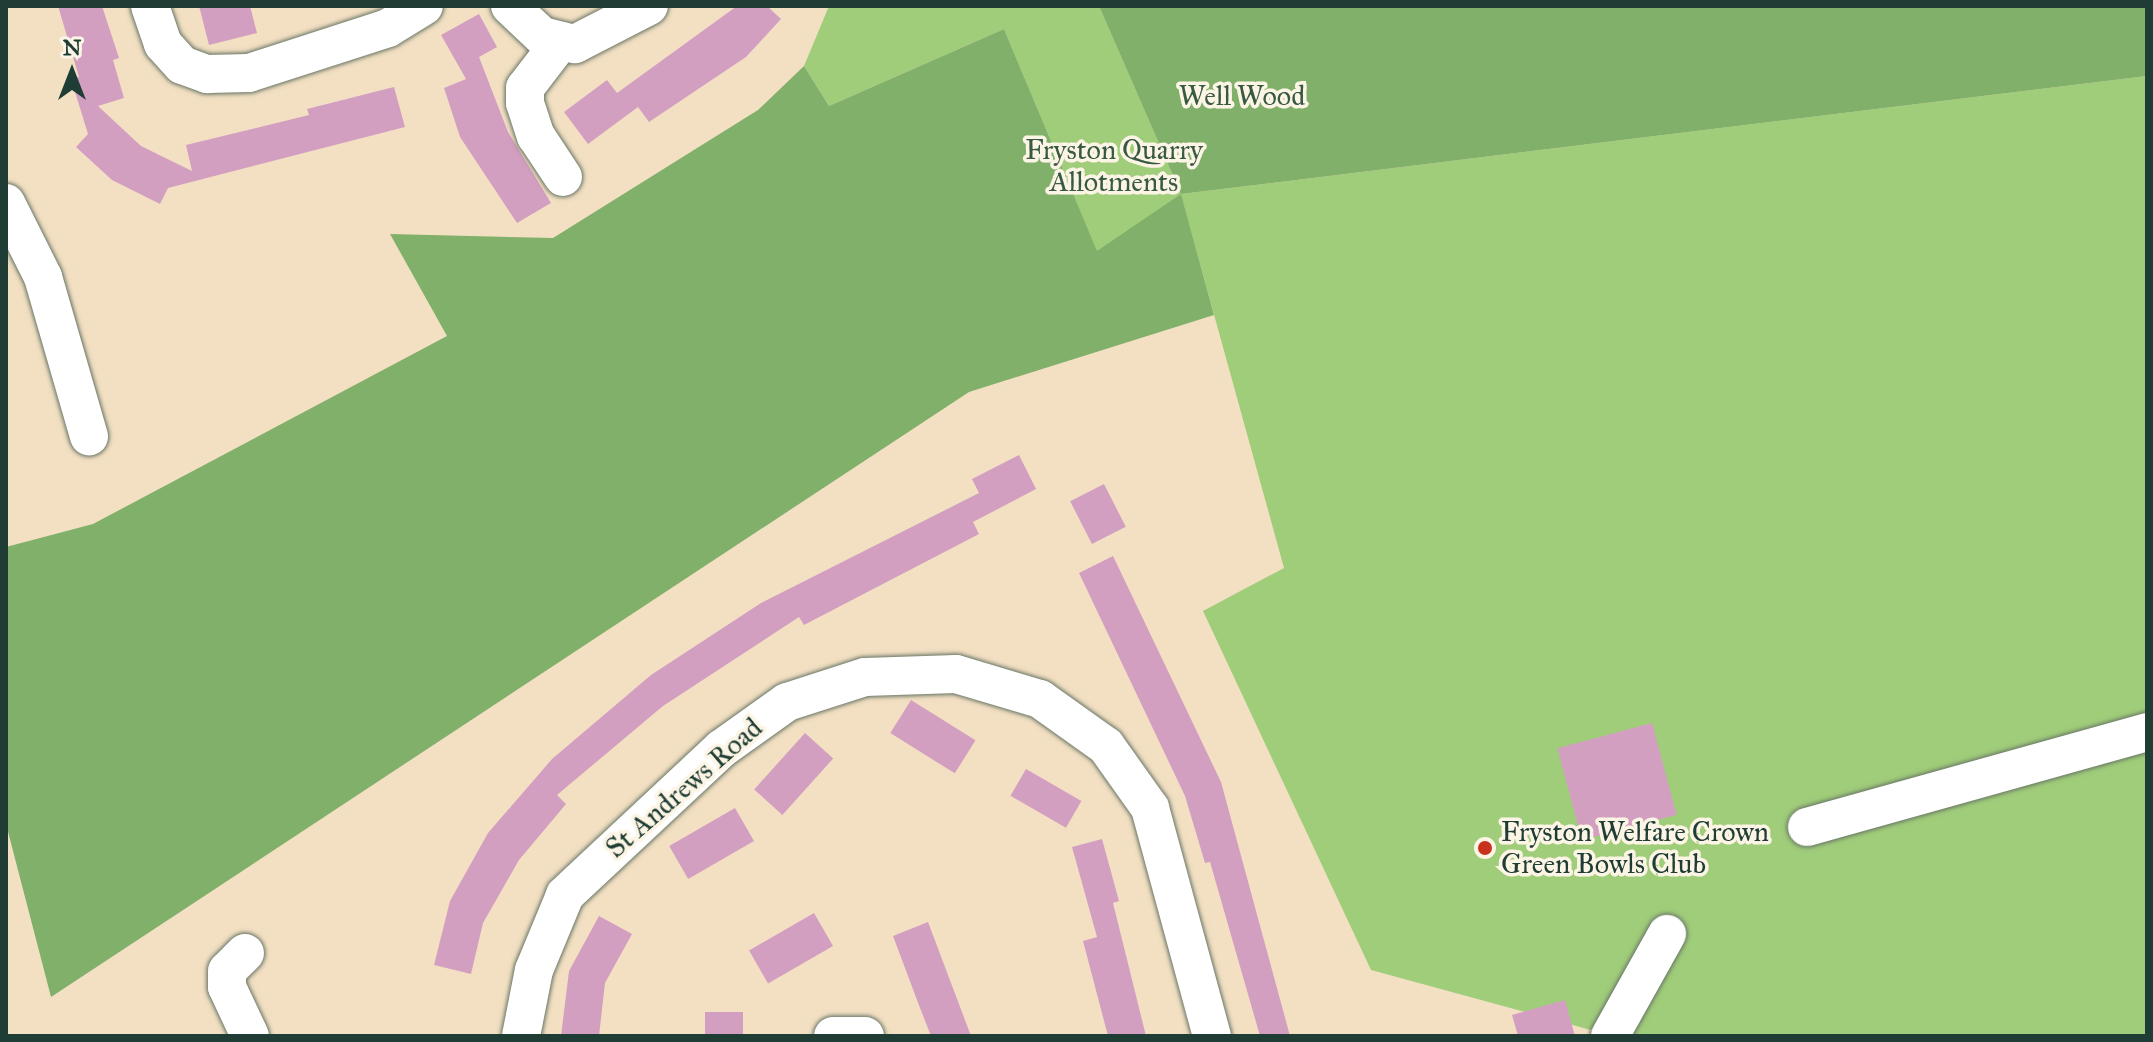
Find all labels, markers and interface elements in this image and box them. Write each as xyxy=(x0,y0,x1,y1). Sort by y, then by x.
north arrow xyxy=(32,32,112,112)
text: N xyxy=(63,34,81,61)
park label: Well Wood xyxy=(1179,79,1305,113)
park label: Fryston Quarry Allotments xyxy=(1025,133,1203,199)
street label: St Andrews Road xyxy=(599,711,769,865)
place label: Fryston Welfare Crown Green Bowls Club xyxy=(1501,815,1769,881)
marker: Fryston Welfare Crown Green Bowls Club xyxy=(1476,839,1494,857)

